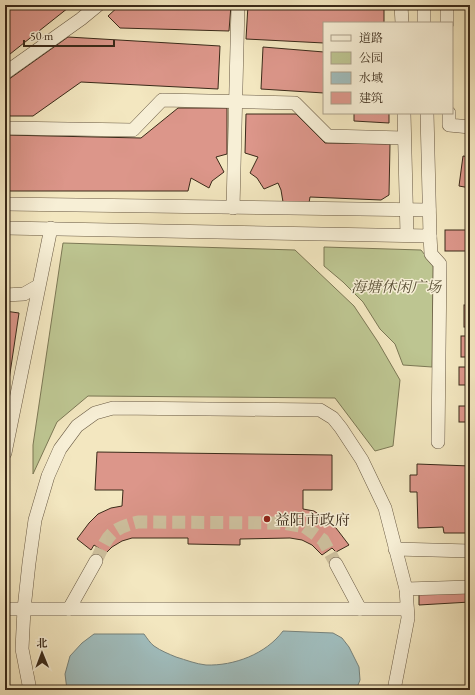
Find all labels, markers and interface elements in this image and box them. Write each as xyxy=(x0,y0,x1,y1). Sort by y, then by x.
scale bar xyxy=(24,22,114,48)
legend xyxy=(323,22,453,114)
text: 50 m xyxy=(30,28,54,44)
text: 道路 xyxy=(359,30,383,46)
text: 公园 xyxy=(359,50,383,66)
text: 水域 xyxy=(359,70,383,86)
text: 建筑 xyxy=(359,90,383,106)
park label: 海塘休闲广场 xyxy=(351,277,443,296)
place label: 益阳市政府 xyxy=(275,510,350,529)
marker: 益阳市政府 xyxy=(262,514,272,524)
north arrow xyxy=(22,633,62,673)
text: 北 xyxy=(36,636,47,650)

